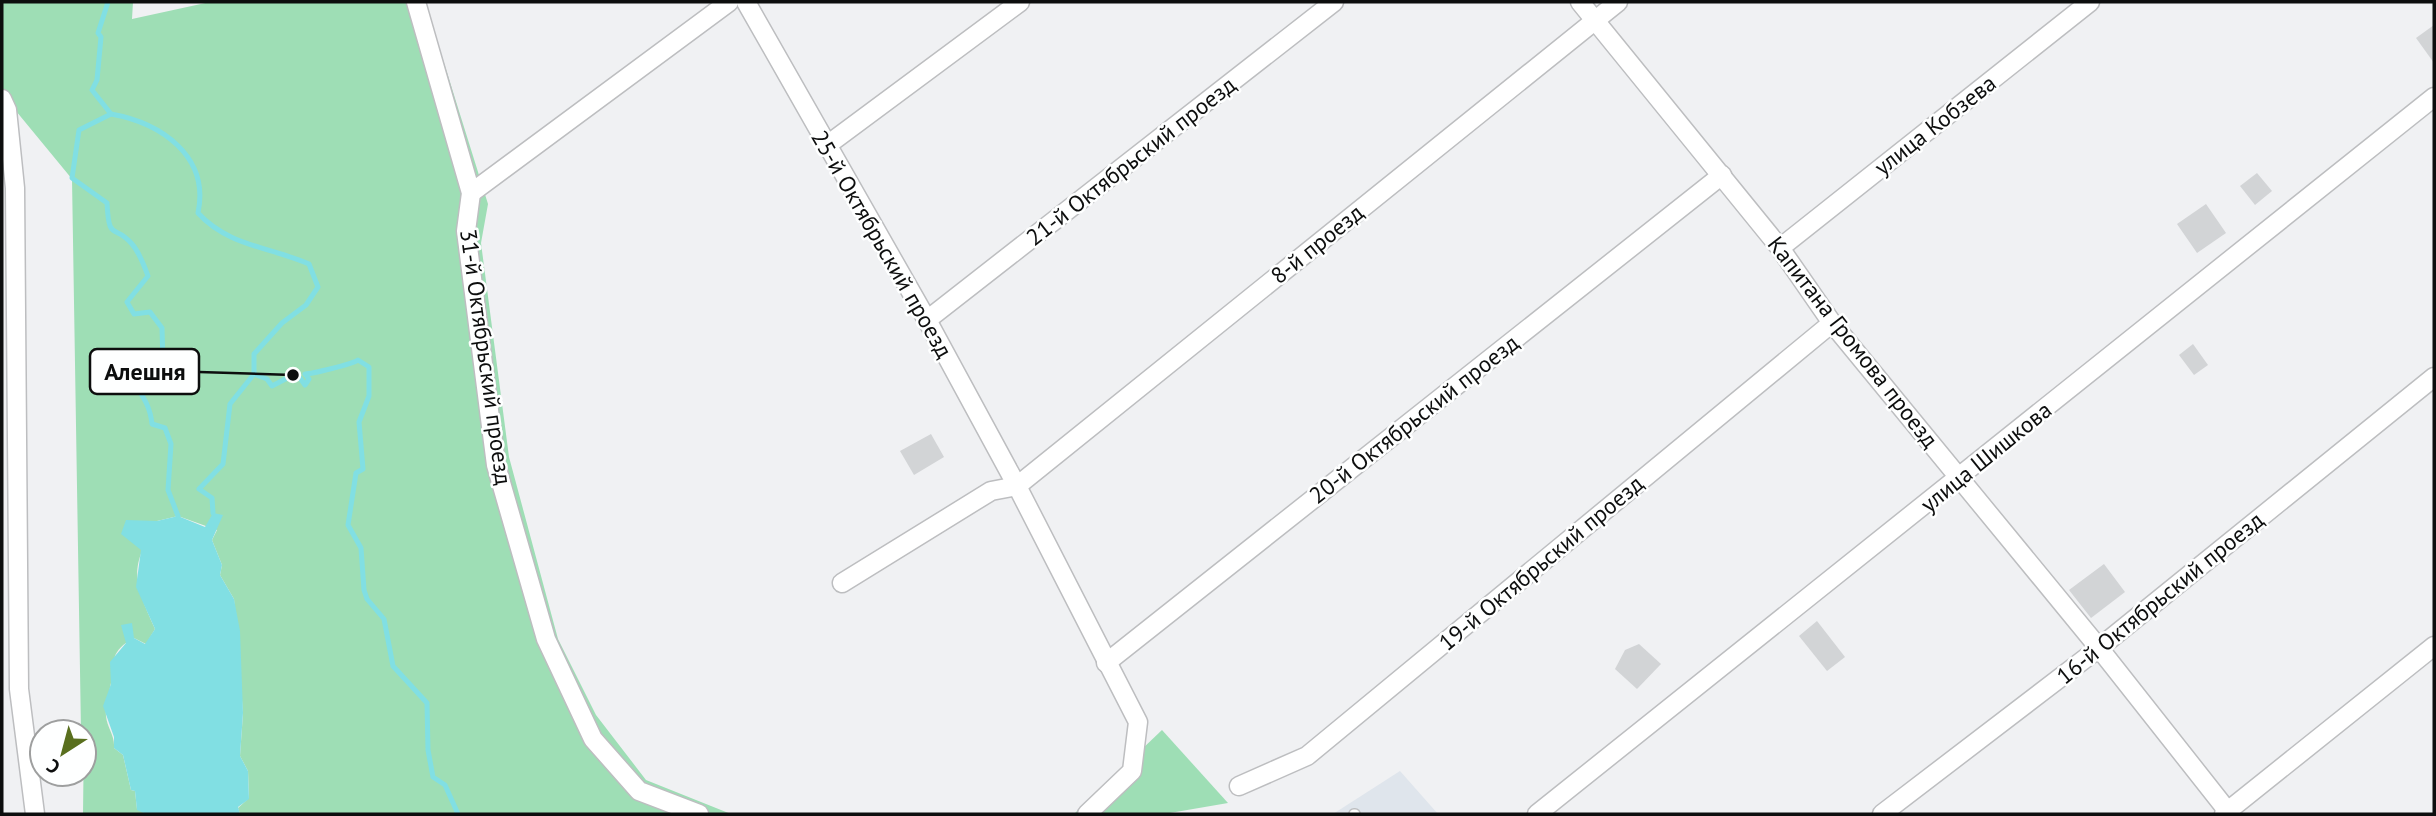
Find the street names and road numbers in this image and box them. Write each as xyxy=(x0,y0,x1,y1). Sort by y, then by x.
street label: улица Кобзева xyxy=(1868,68,2001,181)
street label: 21-й Октябрьский проезд xyxy=(1020,70,1241,251)
street label: 25-й Октябрьский проезд xyxy=(805,125,959,363)
street label: 8-й проезд xyxy=(1264,197,1369,290)
street label: 31-й Октябрьский проезд xyxy=(454,227,519,487)
street label: Капитана Громова проезд xyxy=(1762,230,1945,453)
street label: 20-й Октябрьский проезд xyxy=(1303,328,1524,509)
street label: улица Шишкова xyxy=(1914,395,2057,518)
street label: 19-й Октябрьский проезд xyxy=(1433,469,1649,657)
street label: 16-й Октябрьский проезд xyxy=(2050,505,2269,690)

